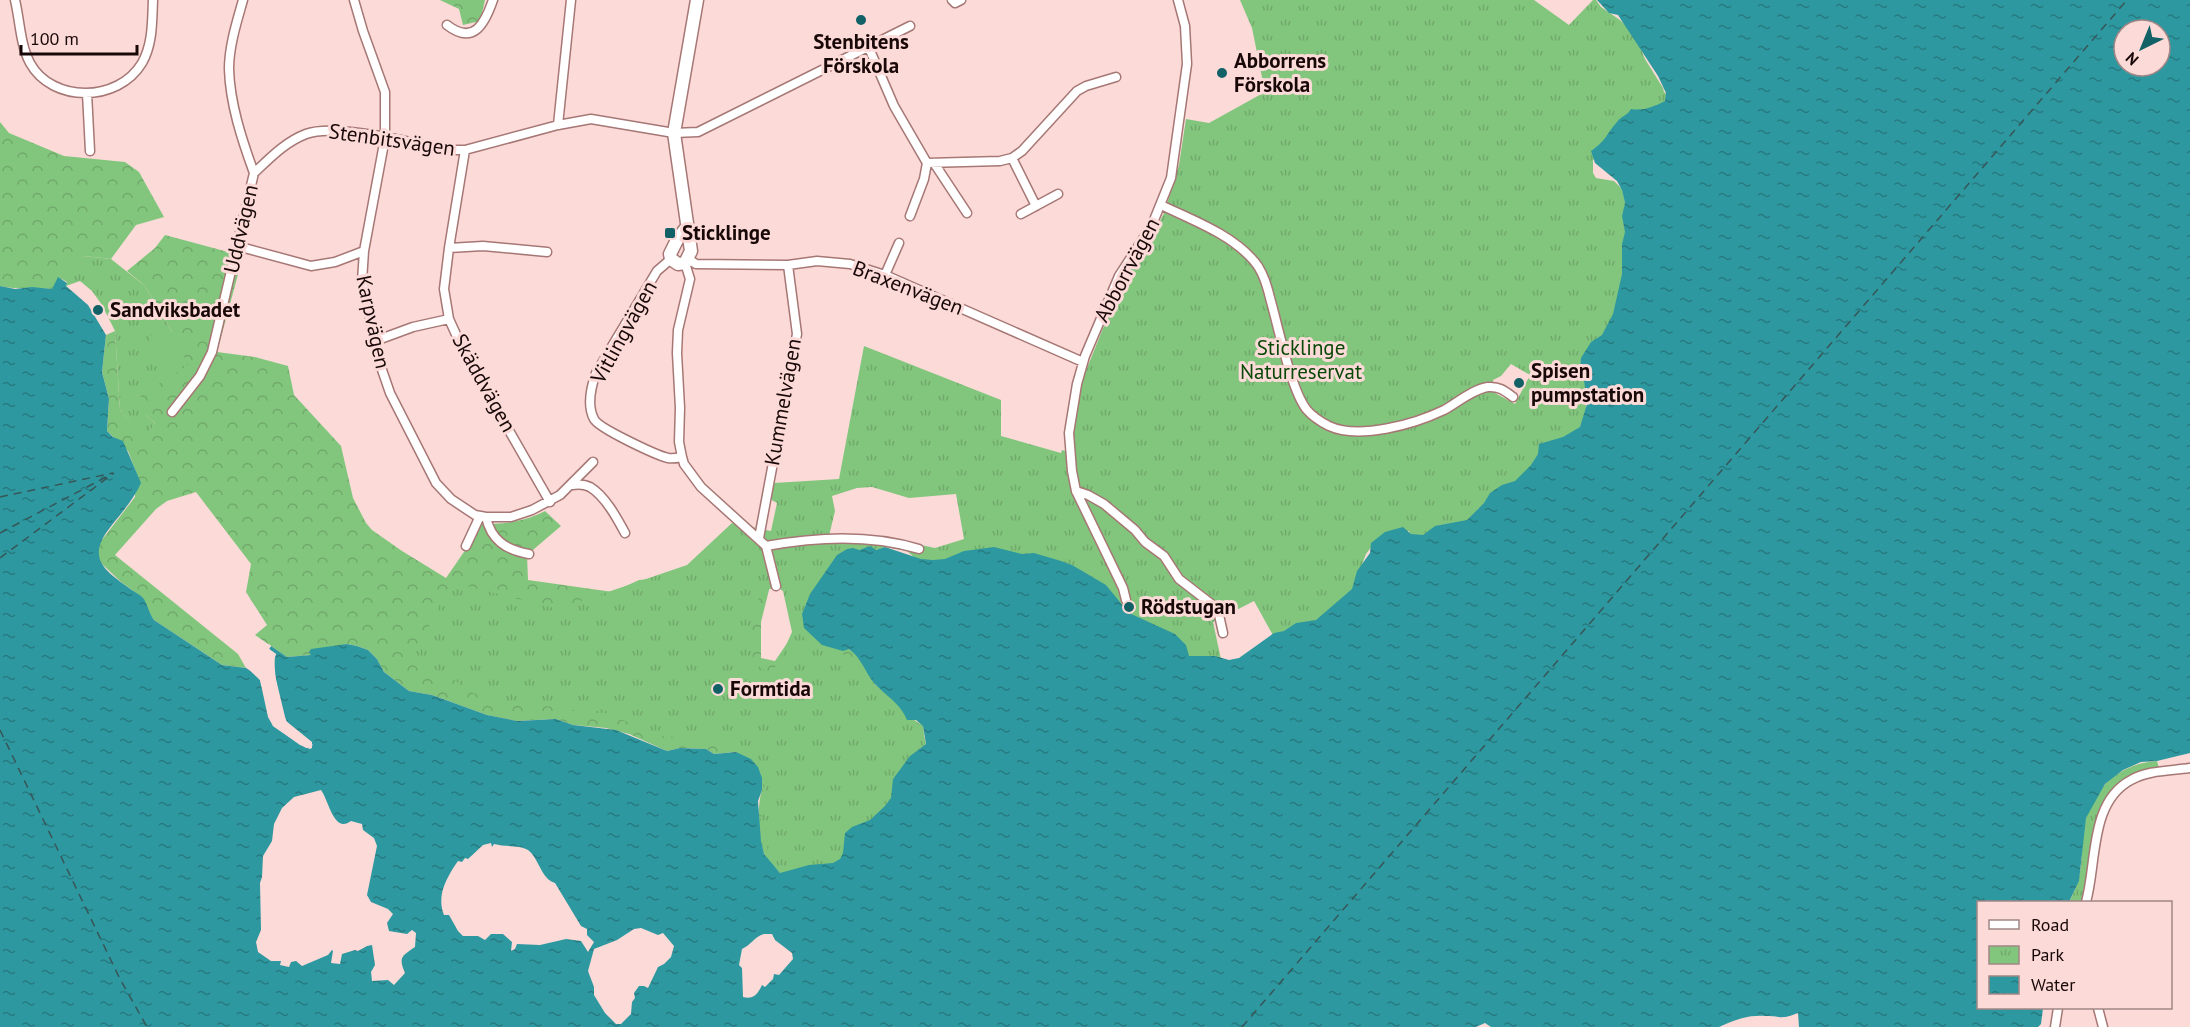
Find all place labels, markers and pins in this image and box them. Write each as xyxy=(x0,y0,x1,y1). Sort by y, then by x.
marker: Stenbitens Förskola xyxy=(854,13,868,27)
place label: Stenbitens Förskola xyxy=(813,28,909,79)
place label: Abborrens Förskola xyxy=(1234,47,1326,98)
marker: Abborrens Förskola xyxy=(1215,66,1229,80)
place label: Sticklinge xyxy=(682,219,771,246)
marker: Sticklinge xyxy=(663,226,677,240)
place label: Sandviksbadet xyxy=(110,296,241,323)
marker: Sandviksbadet xyxy=(91,303,105,317)
place label: Spisen pumpstation xyxy=(1531,357,1644,408)
marker: Spisen pumpstation xyxy=(1512,376,1526,390)
place label: Rödstugan xyxy=(1141,593,1236,620)
marker: Rödstugan xyxy=(1122,600,1136,614)
place label: Formtida xyxy=(730,675,811,702)
marker: Formtida xyxy=(711,682,725,696)

